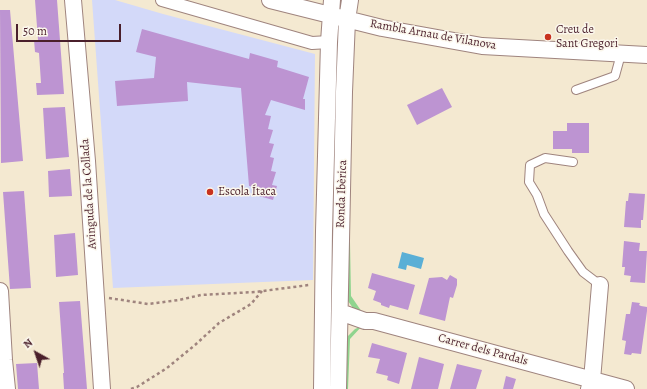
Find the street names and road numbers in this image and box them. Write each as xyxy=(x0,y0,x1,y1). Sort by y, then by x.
street label: Rambla Arnau de Vilanova xyxy=(369,17,497,53)
street label: Avinguda de la Collada xyxy=(78,138,100,250)
street label: Ronda Ibèrica xyxy=(334,160,350,228)
street label: Carrer dels Pardals xyxy=(436,331,530,369)

